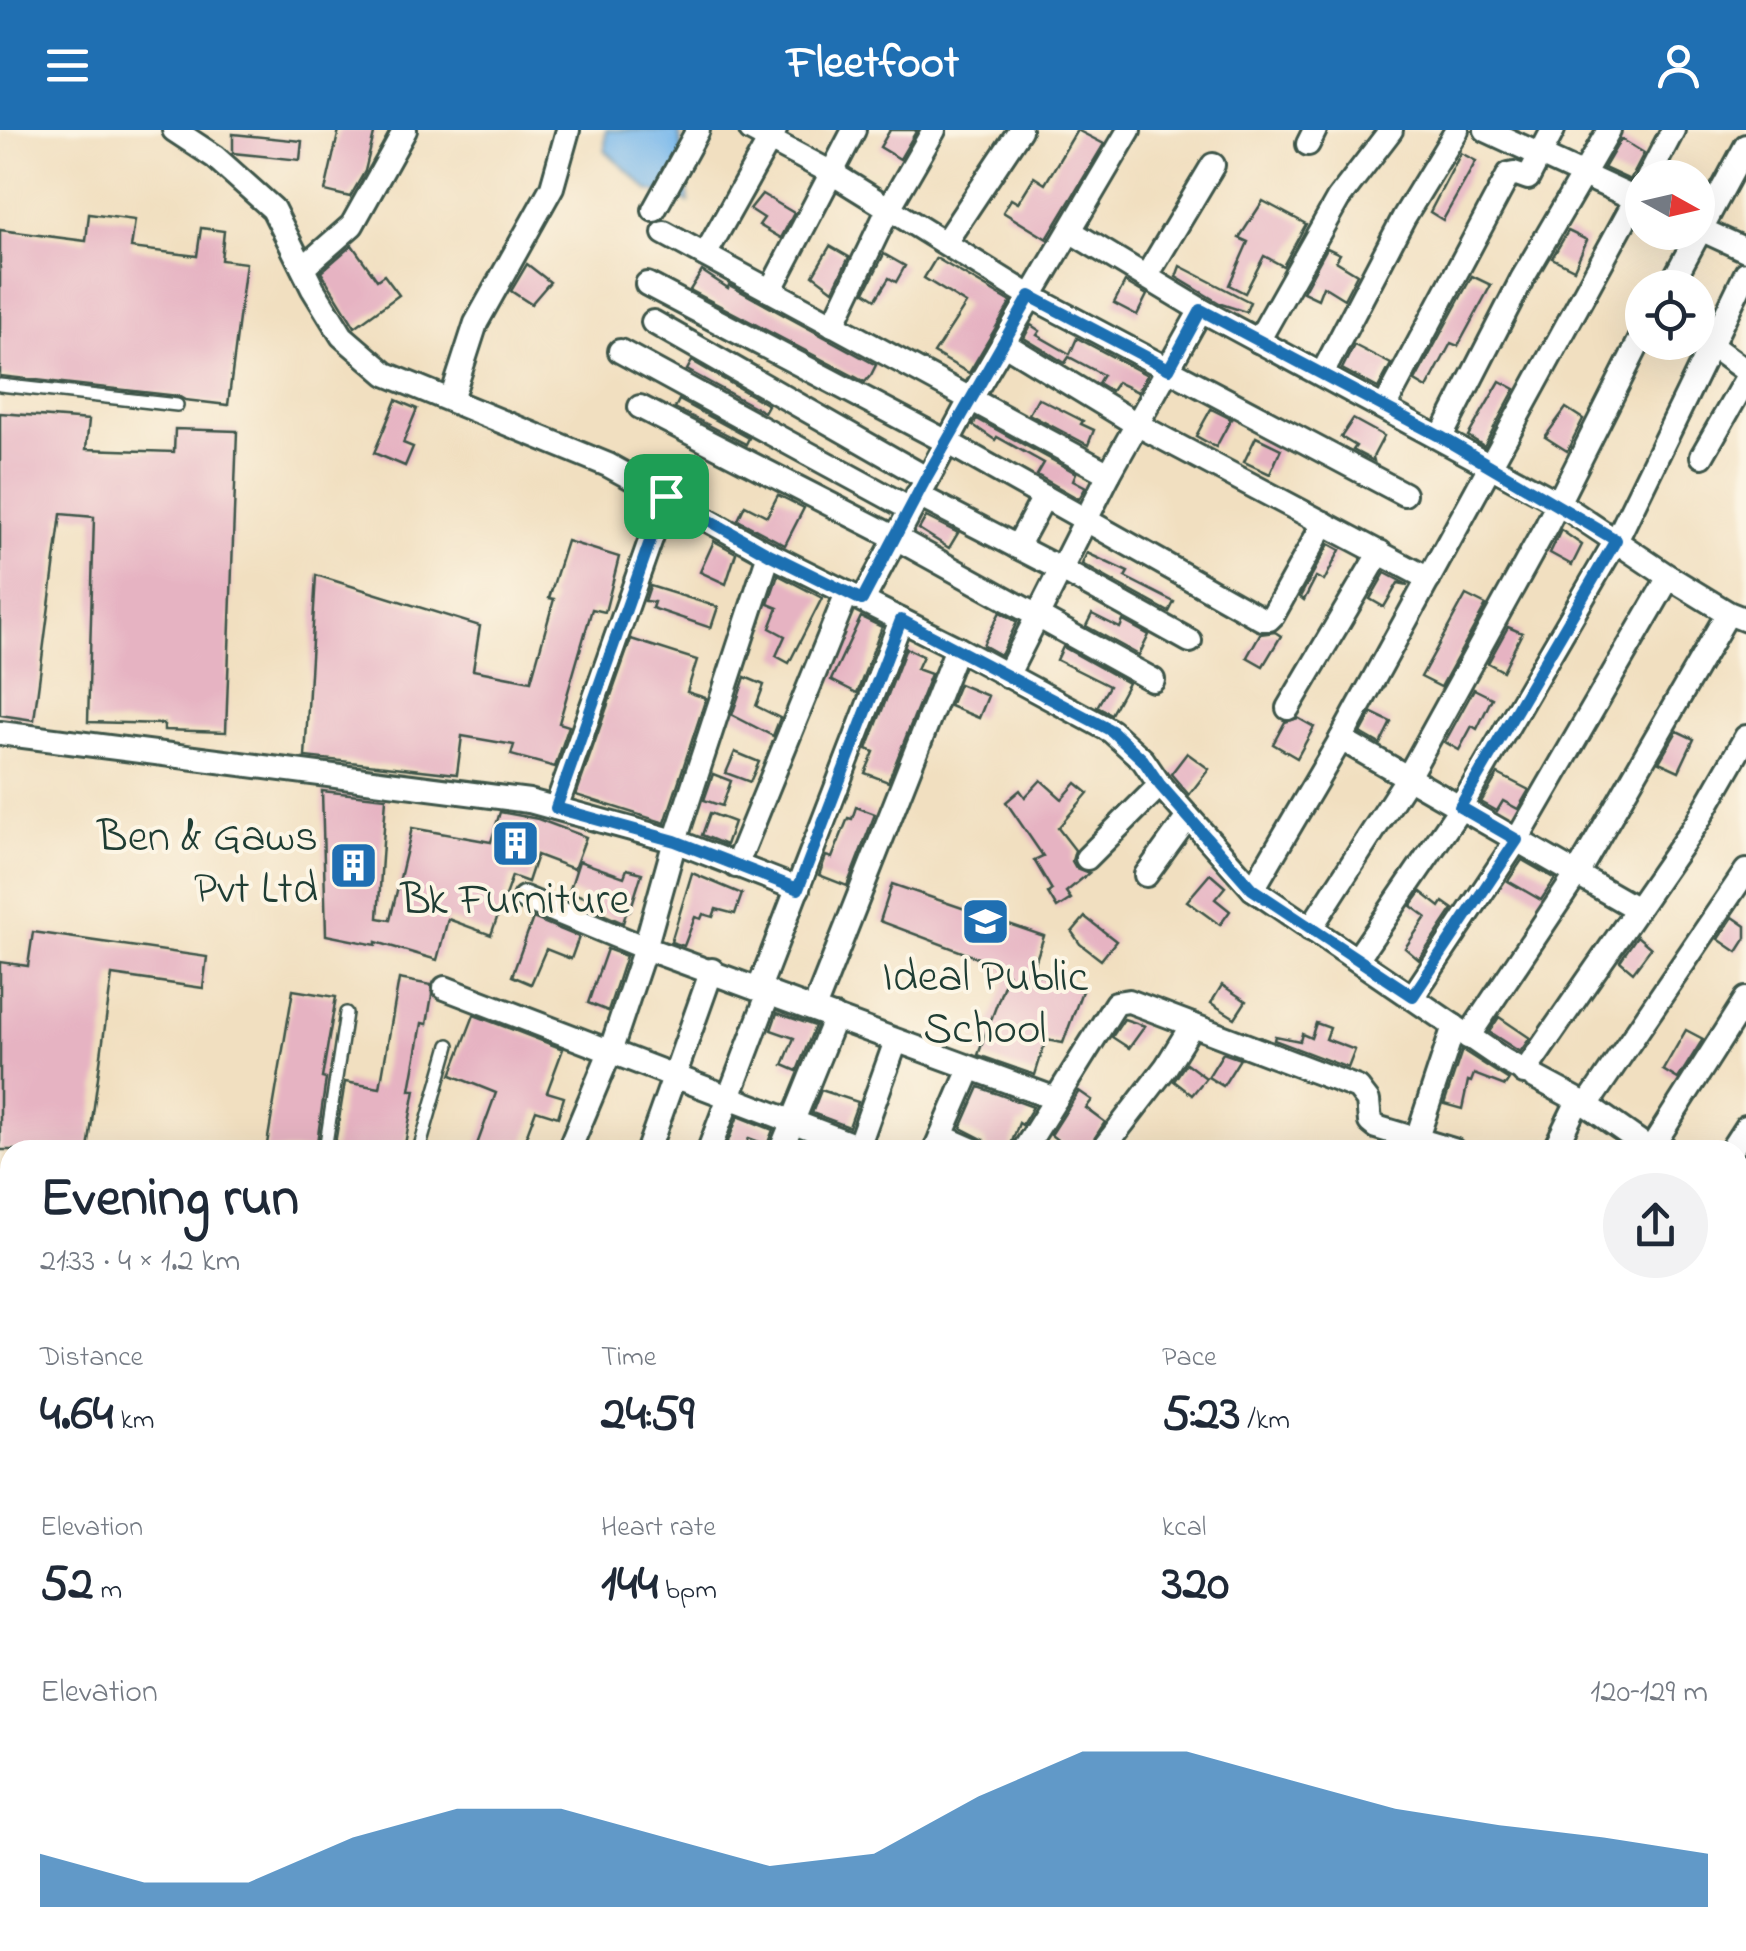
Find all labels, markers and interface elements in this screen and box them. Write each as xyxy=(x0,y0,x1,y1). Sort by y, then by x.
text: Fleetfoot xyxy=(787,32,959,98)
icon: menu xyxy=(40,38,95,93)
icon: person xyxy=(1651,38,1706,93)
north arrow xyxy=(1625,160,1715,250)
map controls xyxy=(1625,160,1715,360)
button: locate xyxy=(1625,270,1715,360)
pin xyxy=(624,454,709,539)
icon: arrive xyxy=(639,469,694,524)
place label: Ben & Gaws Pvt Ltd xyxy=(96,806,318,924)
building icon: Bk Furniture xyxy=(489,818,541,870)
building icon: Ben & Gaws Pvt Ltd xyxy=(327,839,379,891)
place label: Bk Furniture xyxy=(399,869,630,935)
school or university icon: Ideal Public School xyxy=(959,895,1011,947)
place label: Ideal Public School xyxy=(882,946,1088,1064)
text: Evening run xyxy=(40,1161,299,1241)
button: share xyxy=(1603,1173,1708,1278)
text: 21:33 · 4 × 1.2 km xyxy=(40,1239,240,1286)
text: Distance xyxy=(40,1338,143,1379)
text: Time xyxy=(601,1338,656,1379)
text: Pace xyxy=(1162,1338,1217,1379)
text: 4.64 xyxy=(40,1379,113,1452)
text: 24:59 xyxy=(601,1379,694,1452)
text: 5:23 xyxy=(1162,1379,1240,1452)
text: km xyxy=(113,1401,154,1442)
text: /km xyxy=(1240,1401,1290,1442)
text: Elevation xyxy=(40,1508,143,1549)
text: Heart rate xyxy=(601,1508,716,1549)
text: kcal xyxy=(1162,1508,1207,1549)
text: 52 xyxy=(40,1549,93,1622)
text: 144 xyxy=(601,1549,658,1622)
text: 320 xyxy=(1162,1549,1229,1622)
text: m xyxy=(93,1571,122,1612)
text: bpm xyxy=(658,1571,717,1612)
text: Elevation xyxy=(40,1670,158,1717)
text: 120–129 m xyxy=(1590,1670,1708,1717)

